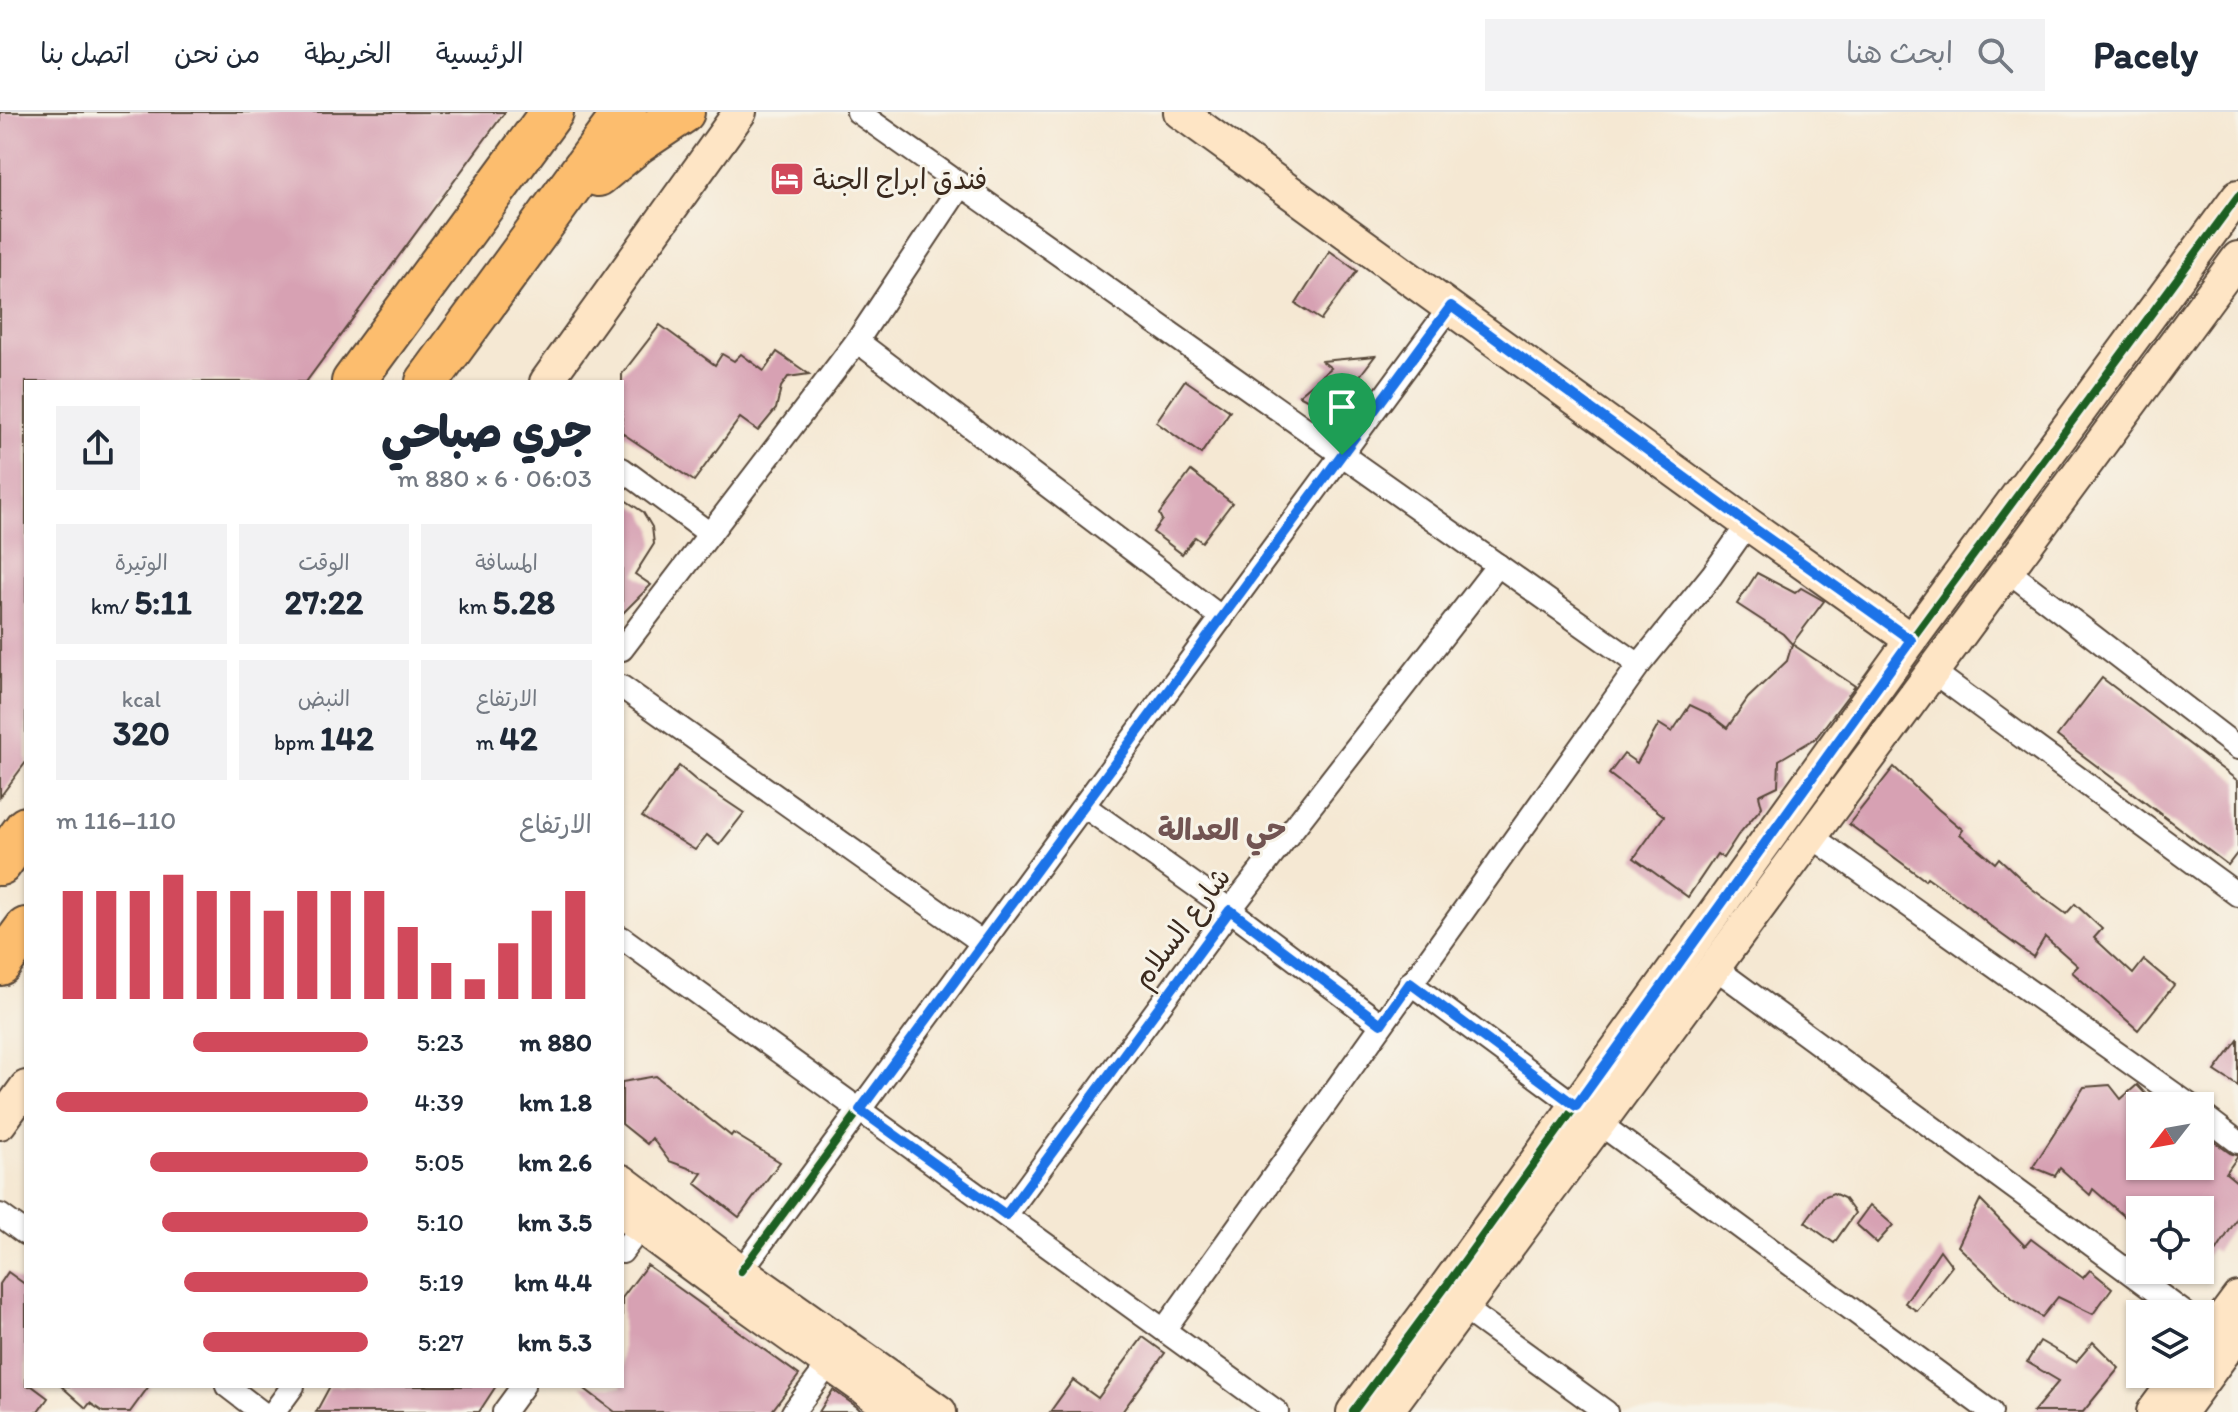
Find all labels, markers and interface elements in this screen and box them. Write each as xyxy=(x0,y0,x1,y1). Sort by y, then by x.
search box xyxy=(1485,19,2045,91)
text: Pacely xyxy=(2093,32,2198,78)
icon: search xyxy=(1973,33,2017,77)
text: ابحث هنا xyxy=(1846,34,1953,71)
text: اتصل بنا xyxy=(40,36,130,70)
text: من نحن xyxy=(174,36,260,70)
text: الخريطة xyxy=(304,36,392,70)
text: الرئيسية xyxy=(436,36,524,70)
hotel icon: فندق ابراج الجنة xyxy=(768,160,806,198)
place label: فندق ابراج الجنة xyxy=(813,162,987,198)
pin xyxy=(1308,373,1376,455)
icon: arrive xyxy=(1320,385,1364,429)
text: جري صباحي xyxy=(381,405,592,458)
button: share xyxy=(56,406,140,490)
text: 06:03 · 6 × 880 m xyxy=(397,462,592,494)
text: الوتيرة xyxy=(115,549,168,576)
text: الوقت xyxy=(298,549,350,576)
text: المسافة xyxy=(475,549,538,576)
text: 5:11 xyxy=(134,582,192,623)
text: 27:22 xyxy=(285,582,363,623)
text: 5.28 xyxy=(492,582,555,623)
text: /km xyxy=(91,593,134,620)
text: km xyxy=(458,593,492,620)
text: النبض xyxy=(298,685,350,712)
text: الارتفاع xyxy=(476,685,538,712)
text: kcal xyxy=(122,686,161,713)
text: 320 xyxy=(113,713,170,754)
text: 142 xyxy=(320,718,374,759)
text: 42 xyxy=(499,718,538,759)
text: bpm xyxy=(274,729,320,756)
text: m xyxy=(476,729,499,756)
text: 110–116 m xyxy=(56,804,176,836)
text: الارتفاع xyxy=(519,808,592,840)
district label: حي العدالة xyxy=(1158,811,1286,856)
street label: شارع السلام xyxy=(1125,860,1241,997)
text: 5:23 xyxy=(416,1026,464,1058)
text: 880 m xyxy=(520,1026,592,1058)
text: 4:39 xyxy=(414,1086,464,1118)
text: 1.8 km xyxy=(519,1086,592,1118)
north arrow xyxy=(2126,1092,2214,1180)
map controls xyxy=(2126,1092,2214,1388)
text: 5:05 xyxy=(414,1146,464,1178)
text: 2.6 km xyxy=(518,1146,592,1178)
button: locate xyxy=(2126,1196,2214,1284)
text: 5:10 xyxy=(416,1206,464,1238)
text: 3.5 km xyxy=(518,1206,592,1238)
text: 5:19 xyxy=(418,1266,464,1298)
text: 4.4 km xyxy=(514,1266,592,1298)
button: layers xyxy=(2126,1300,2214,1388)
text: 5:27 xyxy=(417,1326,464,1358)
text: 5.3 km xyxy=(518,1326,592,1358)

